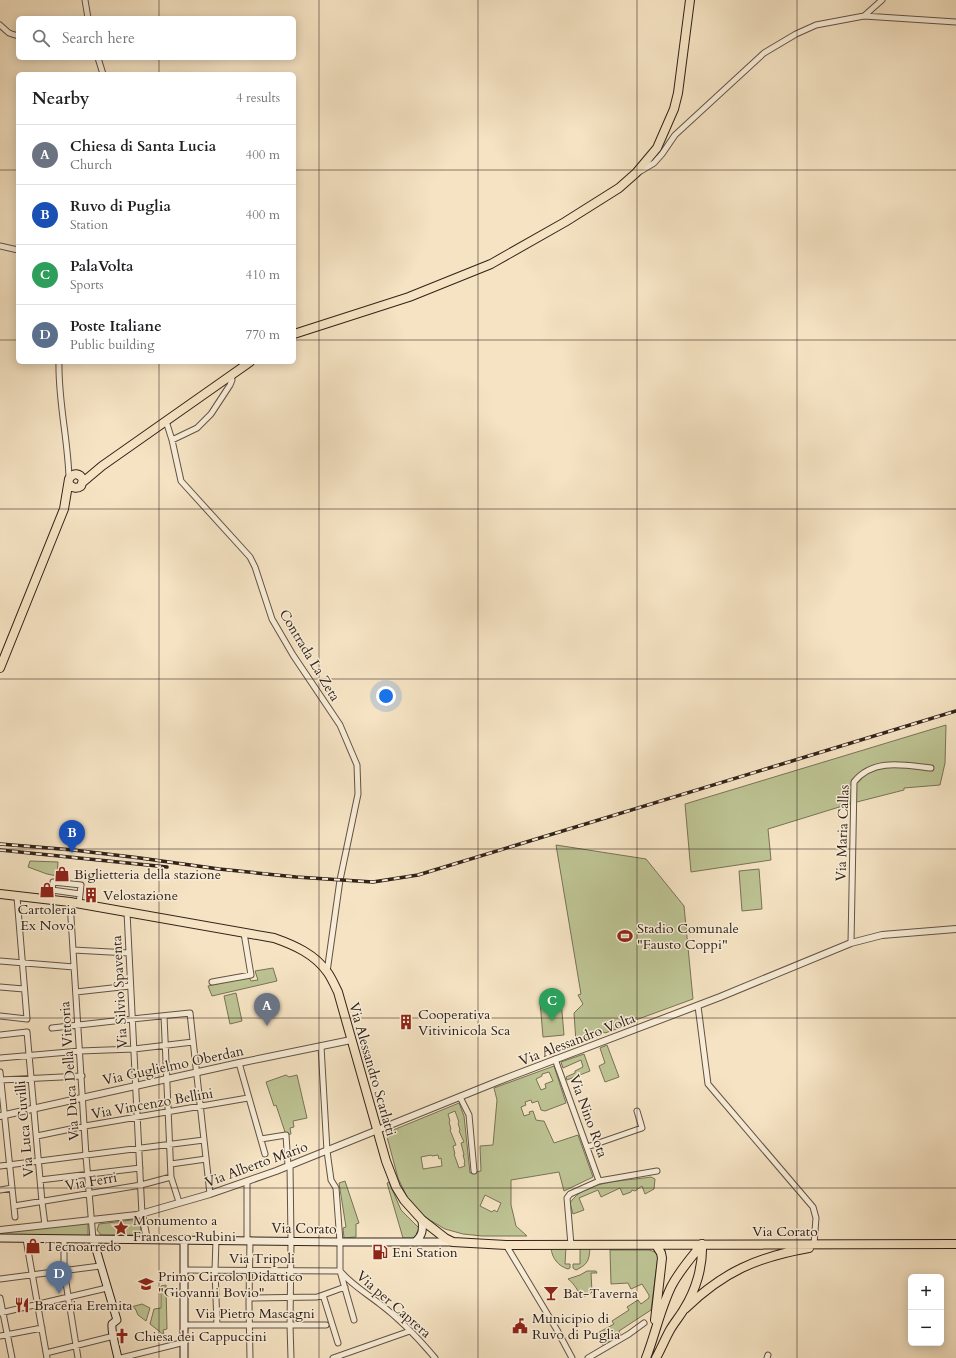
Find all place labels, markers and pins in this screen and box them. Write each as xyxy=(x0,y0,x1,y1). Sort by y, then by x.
pin: B xyxy=(59,820,85,853)
shop icon: Biglietteria della stazione xyxy=(53,865,71,883)
place label: Biglietteria della stazione xyxy=(74,865,221,884)
shop icon: Cartoleria Ex Novo xyxy=(38,881,56,899)
building icon: Velostazione xyxy=(82,886,100,904)
place label: Velostazione xyxy=(103,886,178,905)
place label: Cartoleria Ex Novo xyxy=(18,900,76,935)
place label: Stadio Comunale "Fausto Coppi" xyxy=(637,919,739,954)
sports icon: Stadio Comunale "Fausto Coppi" xyxy=(616,927,634,945)
pin: C xyxy=(539,988,565,1021)
pin: A xyxy=(254,993,280,1026)
place label: Cooperativa Vitivinicola Sca xyxy=(418,1005,510,1040)
building icon: Cooperativa Vitivinicola Sca xyxy=(397,1013,415,1031)
place label: Monumento a Francesco Rubini xyxy=(133,1211,236,1246)
place icon: Monumento a Francesco Rubini xyxy=(112,1219,130,1237)
shop icon: Tecnoarredo xyxy=(24,1237,42,1255)
place label: Tecnoarredo xyxy=(45,1237,122,1256)
fuel station icon: Eni Station xyxy=(371,1243,389,1261)
place label: Eni Station xyxy=(392,1243,458,1262)
pin: D xyxy=(46,1261,72,1294)
place label: Primo Circolo Didattico "Giovanni Bovio" xyxy=(158,1267,303,1302)
school or university icon: Primo Circolo Didattico "Giovanni Bovio" xyxy=(137,1275,155,1293)
bar icon: Bat-Taverna xyxy=(542,1284,560,1302)
place label: Bat-Taverna xyxy=(563,1284,638,1303)
restaurant icon: Braceria Eremita xyxy=(13,1296,31,1314)
place label: Braceria Eremita xyxy=(34,1296,133,1315)
place label: Municipio di Ruvo di Puglia xyxy=(532,1309,620,1344)
public building icon: Municipio di Ruvo di Puglia xyxy=(511,1317,529,1335)
church icon: Chiesa dei Cappuccini xyxy=(113,1327,131,1345)
place label: Chiesa dei Cappuccini xyxy=(134,1327,267,1346)

